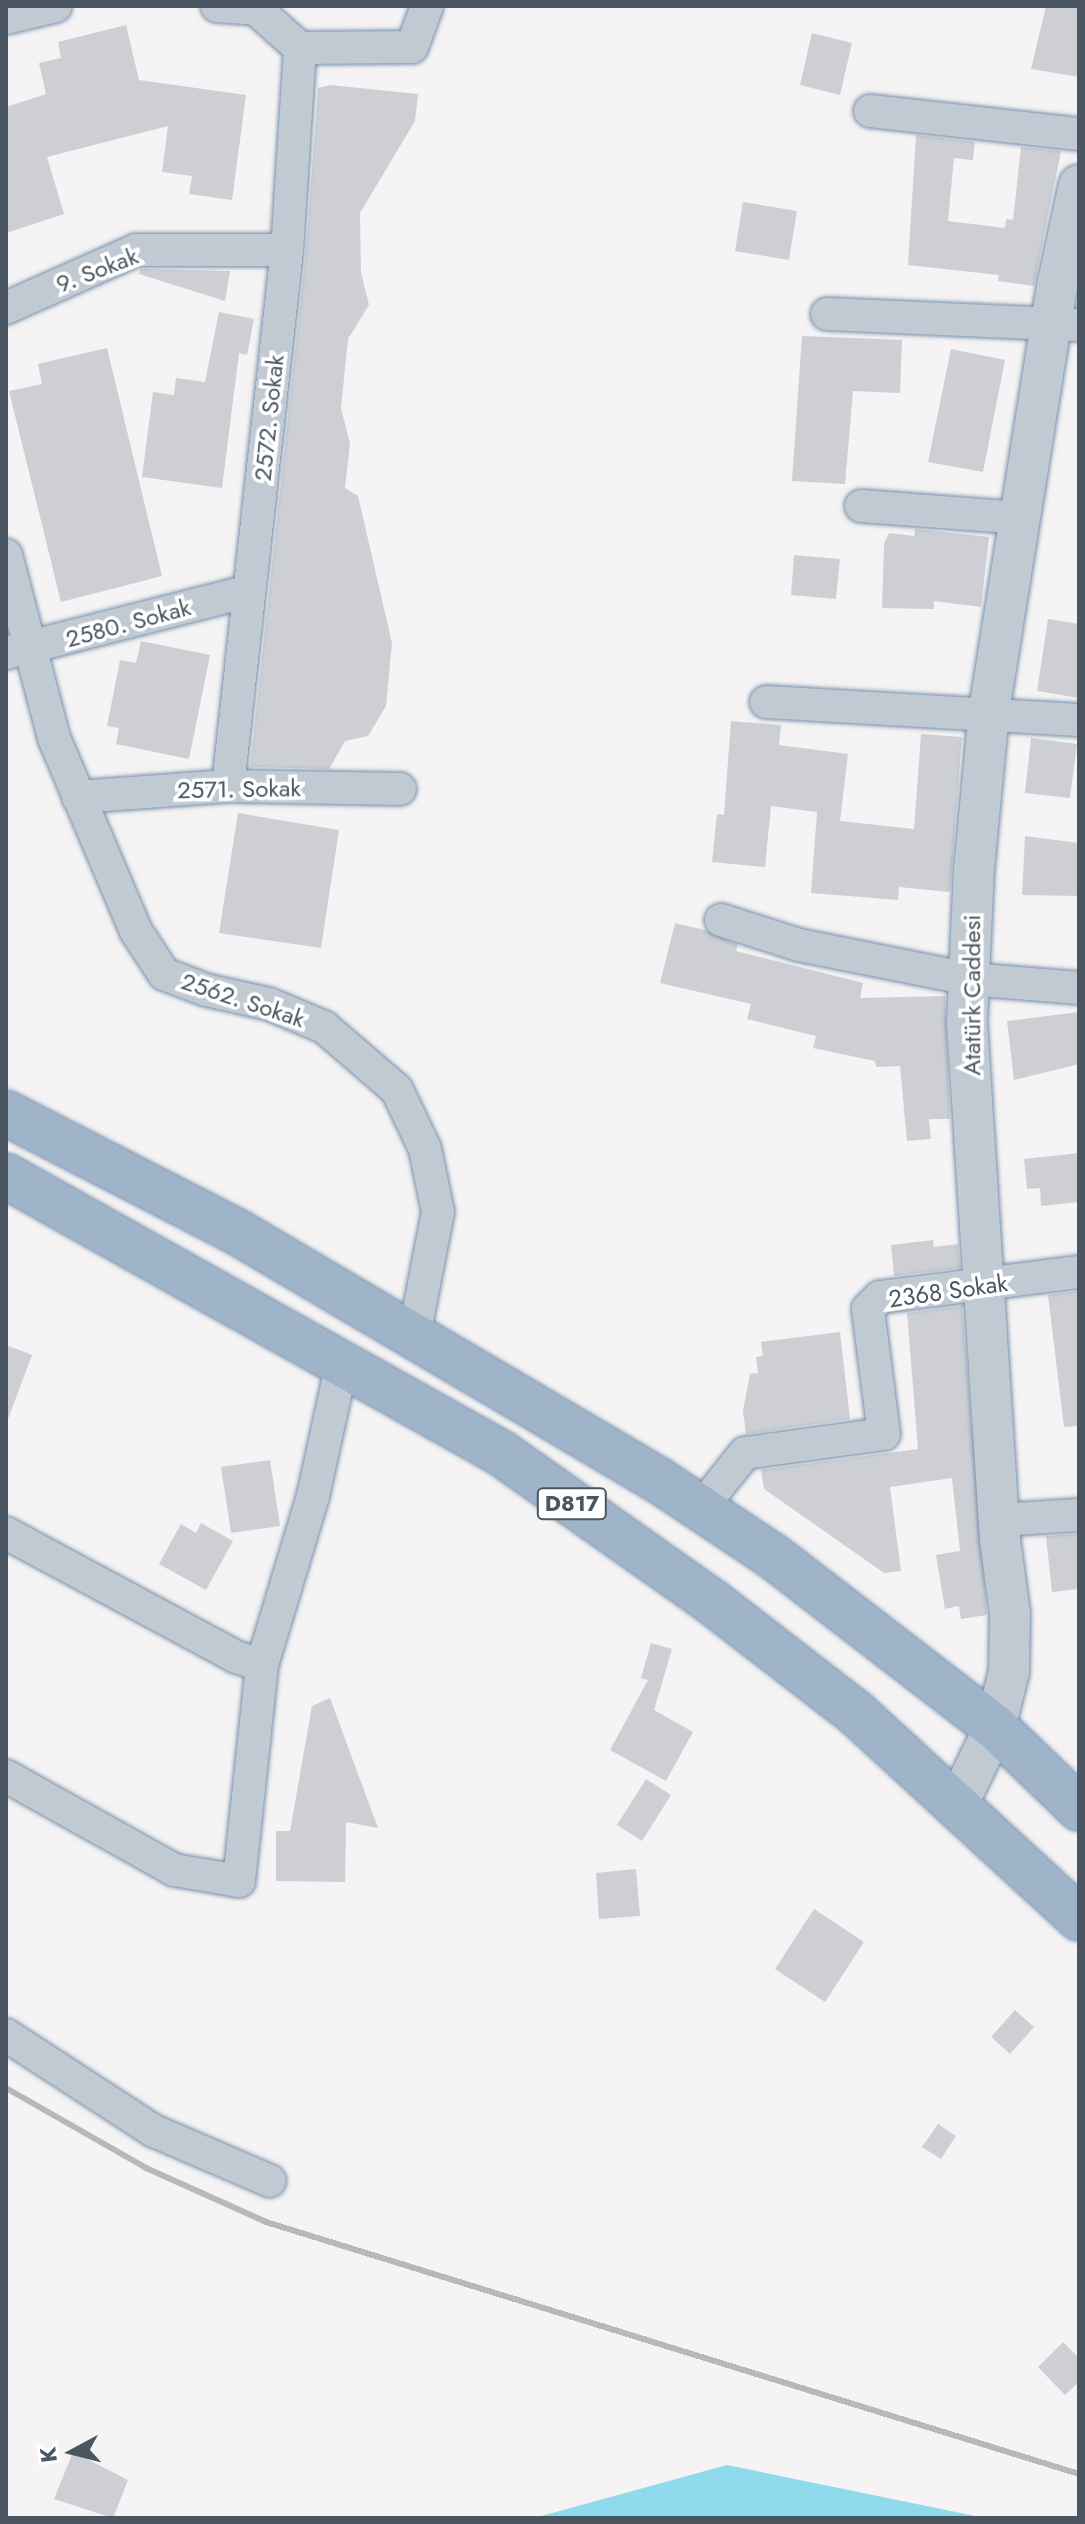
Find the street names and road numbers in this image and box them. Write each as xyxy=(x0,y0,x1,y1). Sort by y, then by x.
street label: 9. Sokak xyxy=(52,241,142,299)
street label: 2572. Sokak xyxy=(248,353,290,483)
street label: 2580. Sokak xyxy=(62,593,194,653)
street label: 2571. Sokak xyxy=(177,774,301,804)
street label: Atatürk Caddesi xyxy=(958,914,986,1076)
street label: 2562. Sokak xyxy=(178,967,308,1033)
street label: 2368 Sokak xyxy=(887,1268,1009,1314)
road number: D817 xyxy=(536,1486,608,1522)

